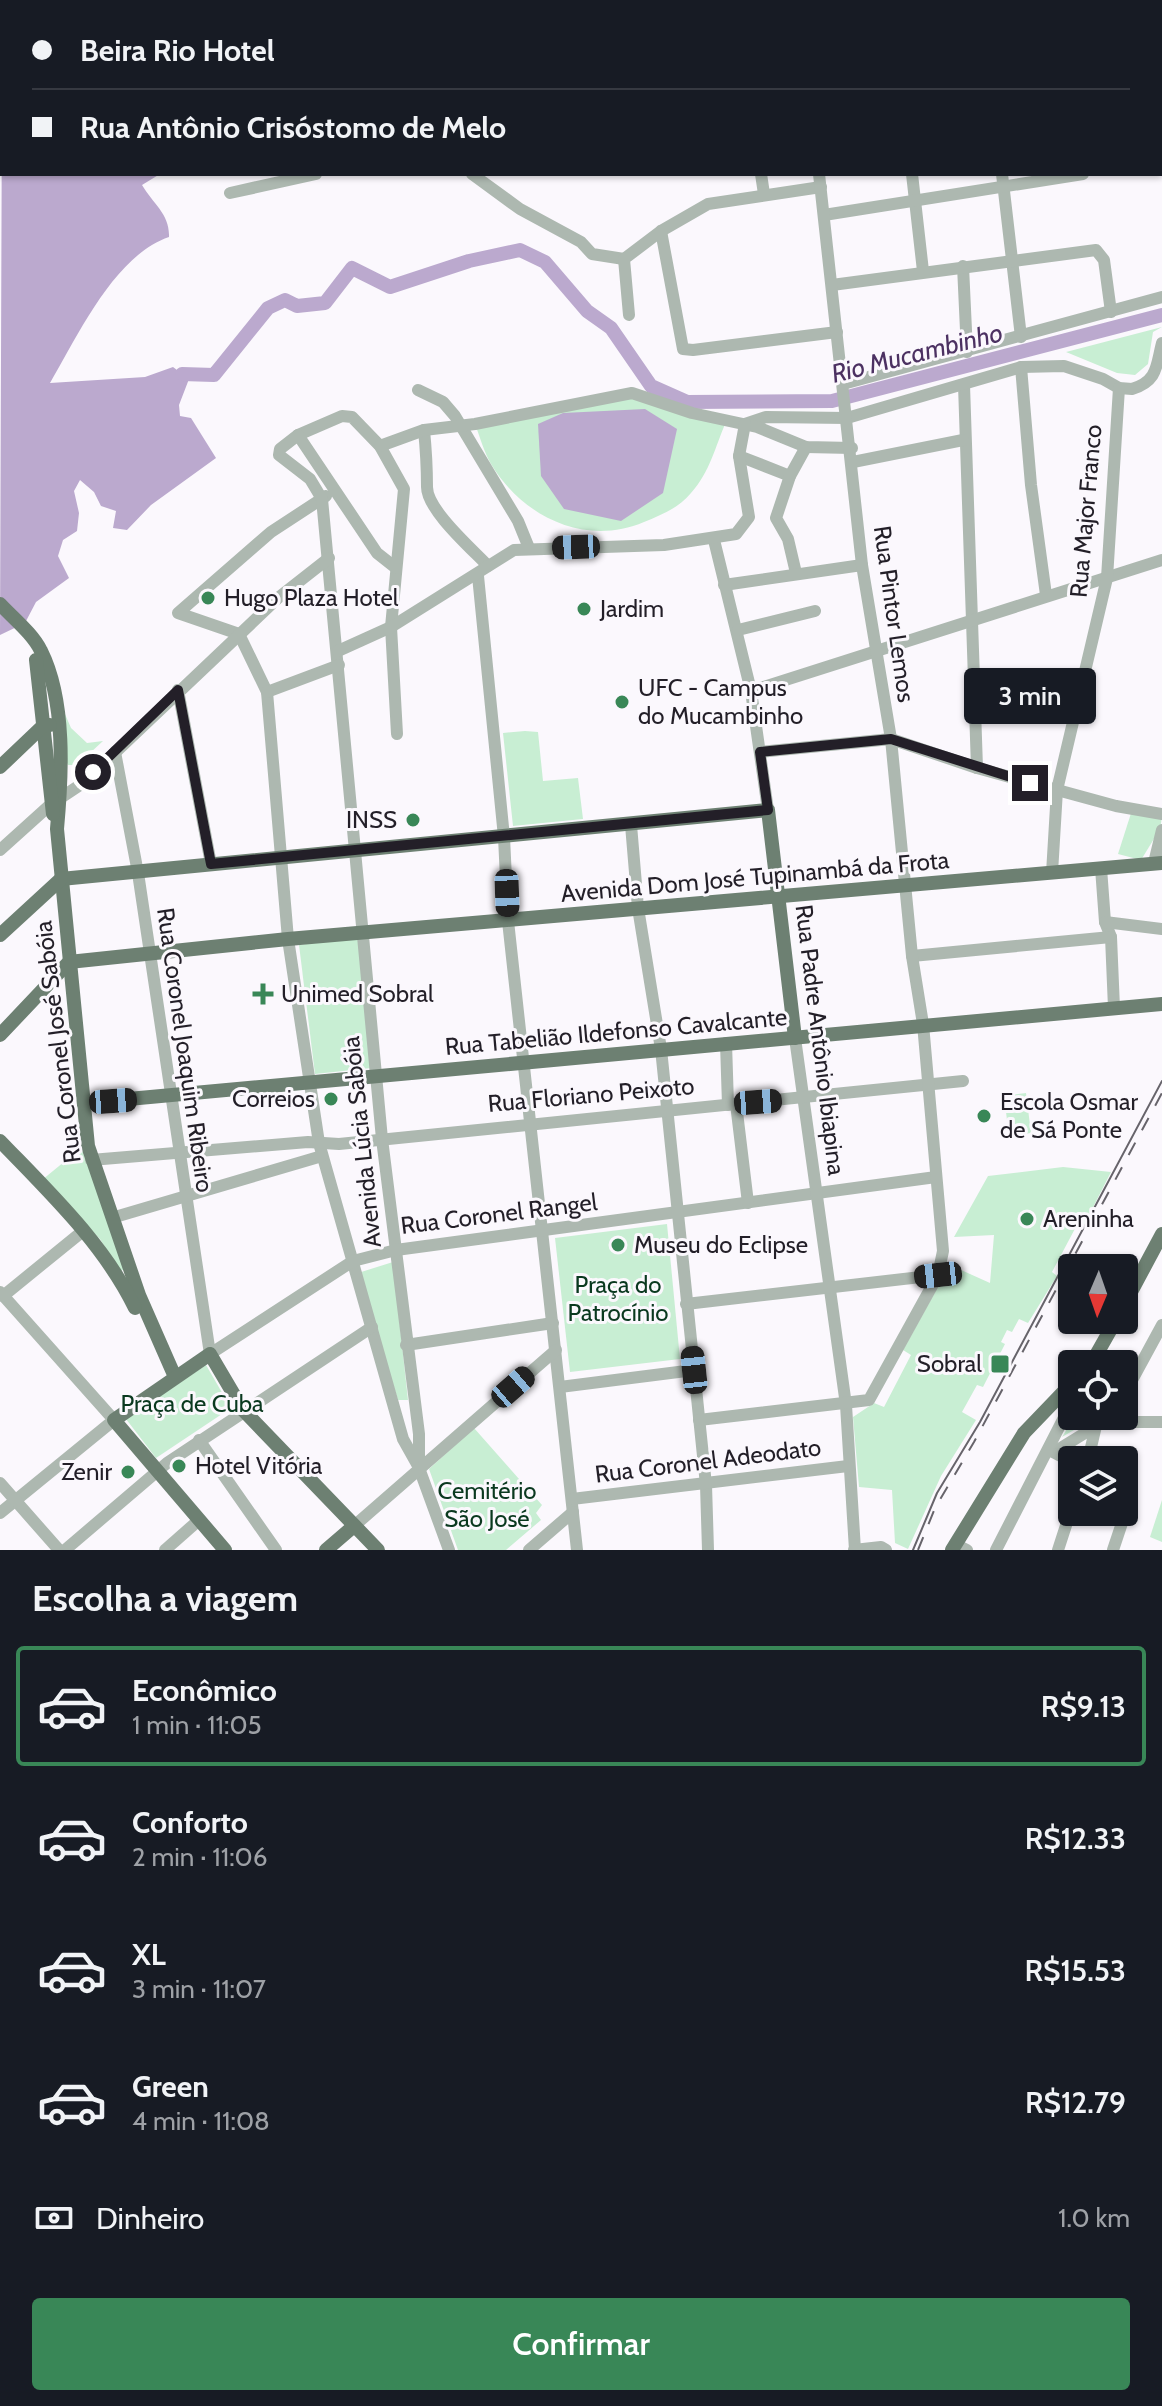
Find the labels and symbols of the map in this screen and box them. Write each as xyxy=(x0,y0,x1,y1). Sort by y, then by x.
water label: Rio Mucambinho xyxy=(828,316,1006,390)
street label: Rua Major Franco xyxy=(1063,423,1108,599)
street label: Rua Pintor Lemos xyxy=(868,524,921,704)
car xyxy=(552,534,600,560)
place label: Hugo Plaza Hotel xyxy=(224,583,399,612)
marker: Hugo Plaza Hotel xyxy=(199,589,217,607)
place label: Jardim xyxy=(599,594,664,623)
marker: Jardim xyxy=(575,600,593,618)
callout: 3 min xyxy=(964,667,1096,723)
place label: UFC - Campus do Mucambinho xyxy=(638,673,803,730)
marker: UFC - Campus do Mucambinho xyxy=(613,693,631,711)
route start xyxy=(75,754,111,790)
route end xyxy=(1012,765,1048,801)
place label: INSS xyxy=(346,805,397,834)
marker: INSS xyxy=(404,811,422,829)
street label: Avenida Dom José Tupinambá da Frota xyxy=(560,845,951,908)
car xyxy=(494,869,520,917)
street label: Rua Padre Antônio Ibiapina xyxy=(790,903,852,1177)
street label: Rua Coronel Joaquim Ribeiro xyxy=(151,906,220,1194)
street label: Rua Coronel José Sabóia xyxy=(28,919,87,1165)
place label: Unimed Sobral xyxy=(281,979,434,1008)
marker: Unimed Sobral xyxy=(252,983,274,1005)
street label: Rua Tabelião Ildefonso Cavalcante xyxy=(444,1002,788,1061)
street label: Avenida Lúcia Sabóia xyxy=(336,1034,387,1249)
street label: Rua Floriano Peixoto xyxy=(487,1071,695,1118)
place label: Correios xyxy=(232,1084,315,1113)
car xyxy=(88,1087,138,1115)
place label: Escola Osmar de Sá Ponte xyxy=(1000,1087,1138,1144)
car xyxy=(733,1088,783,1116)
marker: Correios xyxy=(322,1090,340,1108)
marker: Escola Osmar de Sá Ponte xyxy=(975,1107,993,1125)
street label: Rua Coronel Rangel xyxy=(399,1187,599,1240)
place label: Areninha xyxy=(1043,1204,1134,1233)
marker: Areninha xyxy=(1018,1210,1036,1228)
place label: Museu do Eclipse xyxy=(634,1230,808,1259)
marker: Museu do Eclipse xyxy=(609,1236,627,1254)
north arrow xyxy=(1058,1254,1138,1334)
car xyxy=(913,1261,963,1289)
park label: Praça do Patrocínio xyxy=(568,1270,668,1327)
car xyxy=(680,1345,708,1395)
place label: Sobral xyxy=(917,1349,982,1378)
marker: Sobral xyxy=(989,1353,1011,1375)
car xyxy=(487,1362,539,1412)
park label: Praça de Cuba xyxy=(120,1389,264,1418)
street label: Rua Coronel Adeodato xyxy=(593,1432,823,1489)
place label: Hotel Vitória xyxy=(195,1451,323,1480)
place label: Zenir xyxy=(61,1457,112,1486)
marker: Hotel Vitória xyxy=(170,1457,188,1475)
marker: Zenir xyxy=(119,1463,137,1481)
park label: Cemitério São José xyxy=(437,1476,537,1533)

